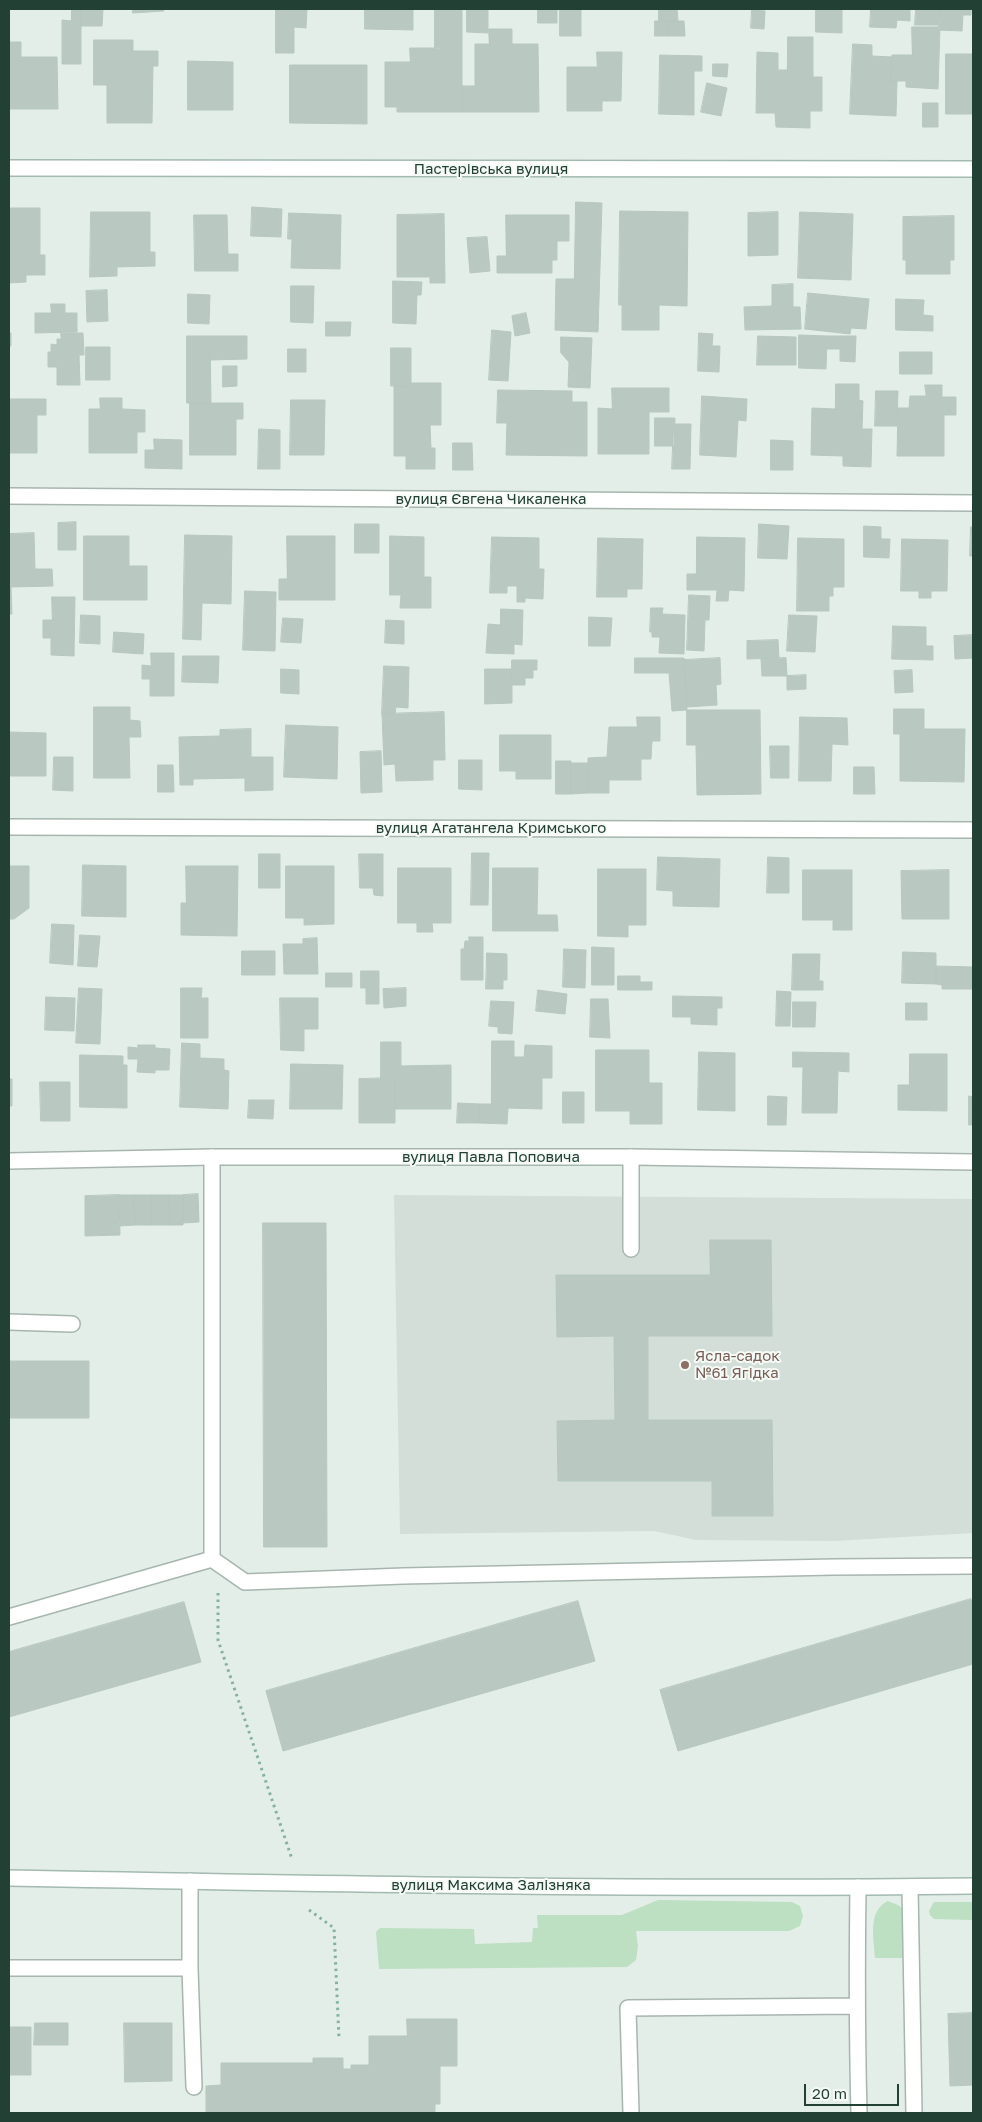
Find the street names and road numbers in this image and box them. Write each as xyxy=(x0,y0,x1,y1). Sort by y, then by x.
street label: Пастерівська вулиця xyxy=(414,160,568,178)
street label: вулиця Євгена Чикаленка xyxy=(395,490,587,508)
street label: вулиця Агатангела Кримського xyxy=(376,819,606,837)
street label: вулиця Павла Поповича xyxy=(402,1148,580,1166)
street label: вулиця Максима Залізняка xyxy=(391,1876,591,1894)

